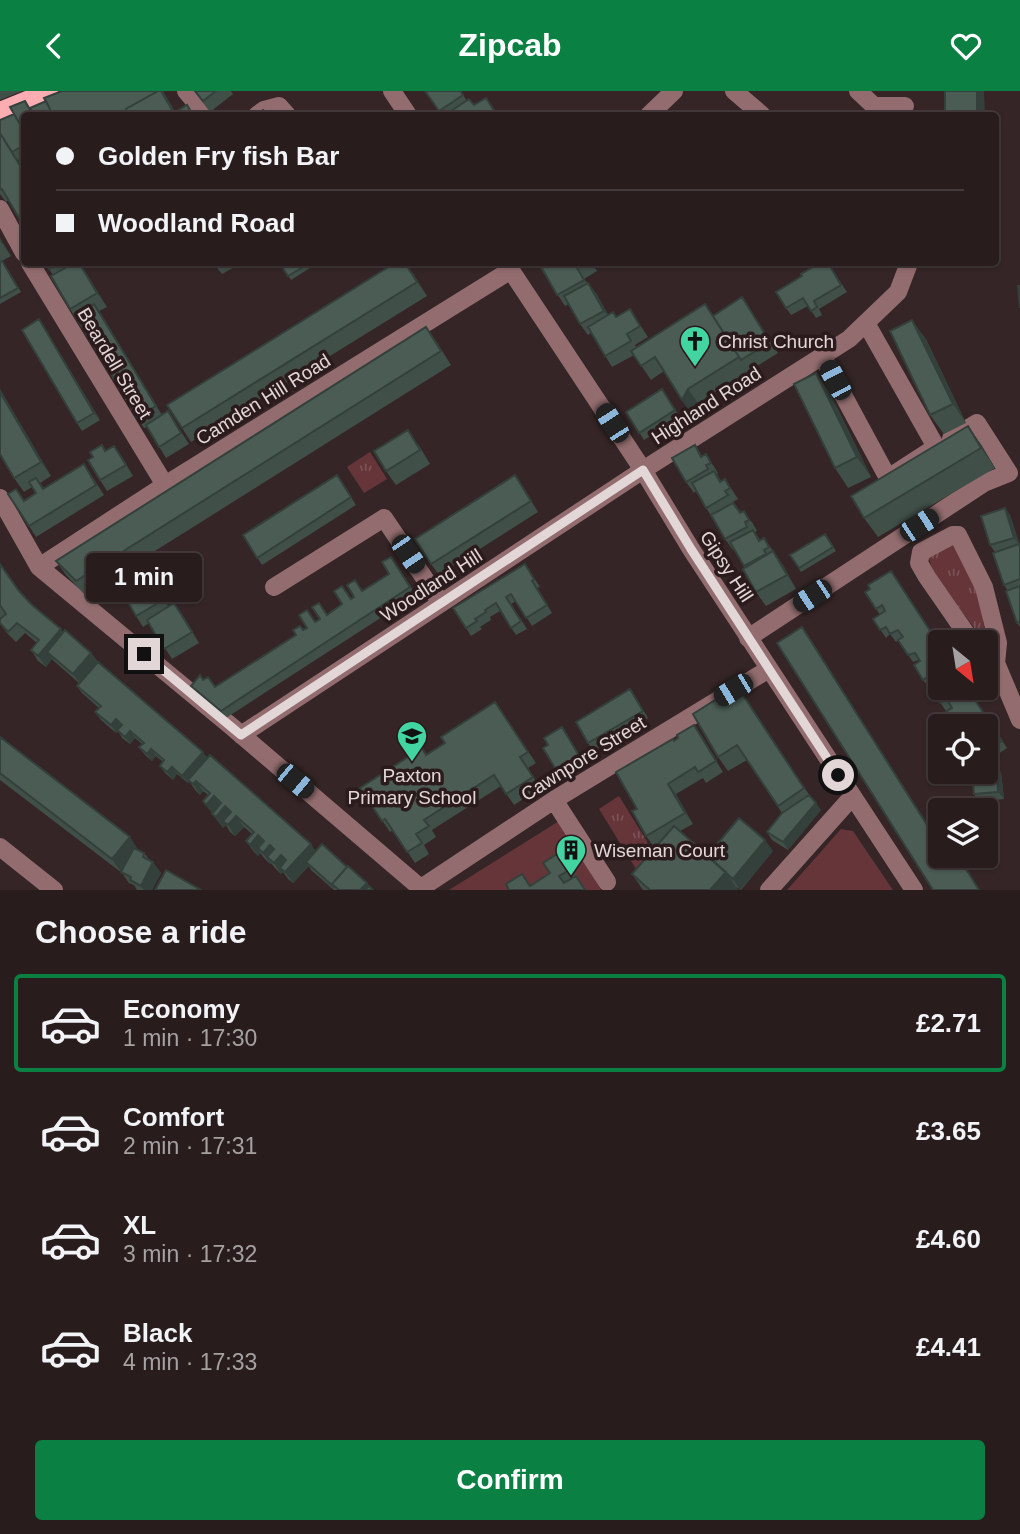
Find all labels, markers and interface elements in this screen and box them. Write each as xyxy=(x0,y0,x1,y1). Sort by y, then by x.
icon: back xyxy=(35,27,73,65)
text: Zipcab xyxy=(458,27,562,63)
icon: heart xyxy=(947,27,985,65)
text: Golden Fry fish Bar xyxy=(98,141,339,171)
text: Woodland Road xyxy=(98,208,295,238)
street label: Beardell Street xyxy=(73,304,156,423)
church icon: Christ Church xyxy=(678,324,712,368)
place label: Christ Church xyxy=(718,331,834,352)
street label: Camden Hill Road xyxy=(192,350,334,449)
car xyxy=(816,357,855,403)
street label: Highland Road xyxy=(648,362,765,448)
car xyxy=(592,400,633,446)
car xyxy=(896,505,943,545)
street label: Gipsy Hill xyxy=(696,527,757,606)
car xyxy=(388,531,429,577)
street label: Woodland Hill xyxy=(377,545,486,626)
callout: 1 min xyxy=(86,553,202,601)
text: 1 min xyxy=(114,564,174,590)
car xyxy=(789,576,836,616)
north arrow xyxy=(928,630,998,700)
map controls xyxy=(928,630,998,868)
route end xyxy=(128,638,160,670)
car xyxy=(710,670,757,710)
street label: Cawnpore Street xyxy=(517,711,650,805)
button: locate xyxy=(928,714,998,784)
school or university icon: Paxton Primary School xyxy=(395,719,429,763)
car xyxy=(273,759,318,803)
route start xyxy=(822,759,854,791)
place label: Paxton Primary School xyxy=(348,765,476,808)
button: layers xyxy=(928,798,998,868)
building icon: Wiseman Court xyxy=(554,833,588,877)
place label: Wiseman Court xyxy=(594,840,726,861)
text: Choose a ride xyxy=(35,914,247,950)
icon: car xyxy=(39,992,102,1055)
text: Economy xyxy=(123,994,240,1024)
text: £2.71 xyxy=(916,1008,981,1038)
text: 1 min · 17:30 xyxy=(123,1025,257,1051)
icon: car xyxy=(39,1100,102,1163)
text: Comfort xyxy=(123,1102,224,1132)
text: £3.65 xyxy=(916,1116,981,1146)
text: 2 min · 17:31 xyxy=(123,1133,257,1159)
icon: car xyxy=(39,1208,102,1271)
text: XL xyxy=(123,1210,156,1240)
text: £4.60 xyxy=(916,1224,981,1254)
text: 3 min · 17:32 xyxy=(123,1241,257,1267)
icon: car xyxy=(39,1316,102,1379)
text: Black xyxy=(123,1318,192,1348)
text: £4.41 xyxy=(916,1332,981,1362)
text: 4 min · 17:33 xyxy=(123,1349,257,1375)
button: Confirm xyxy=(35,1440,985,1520)

